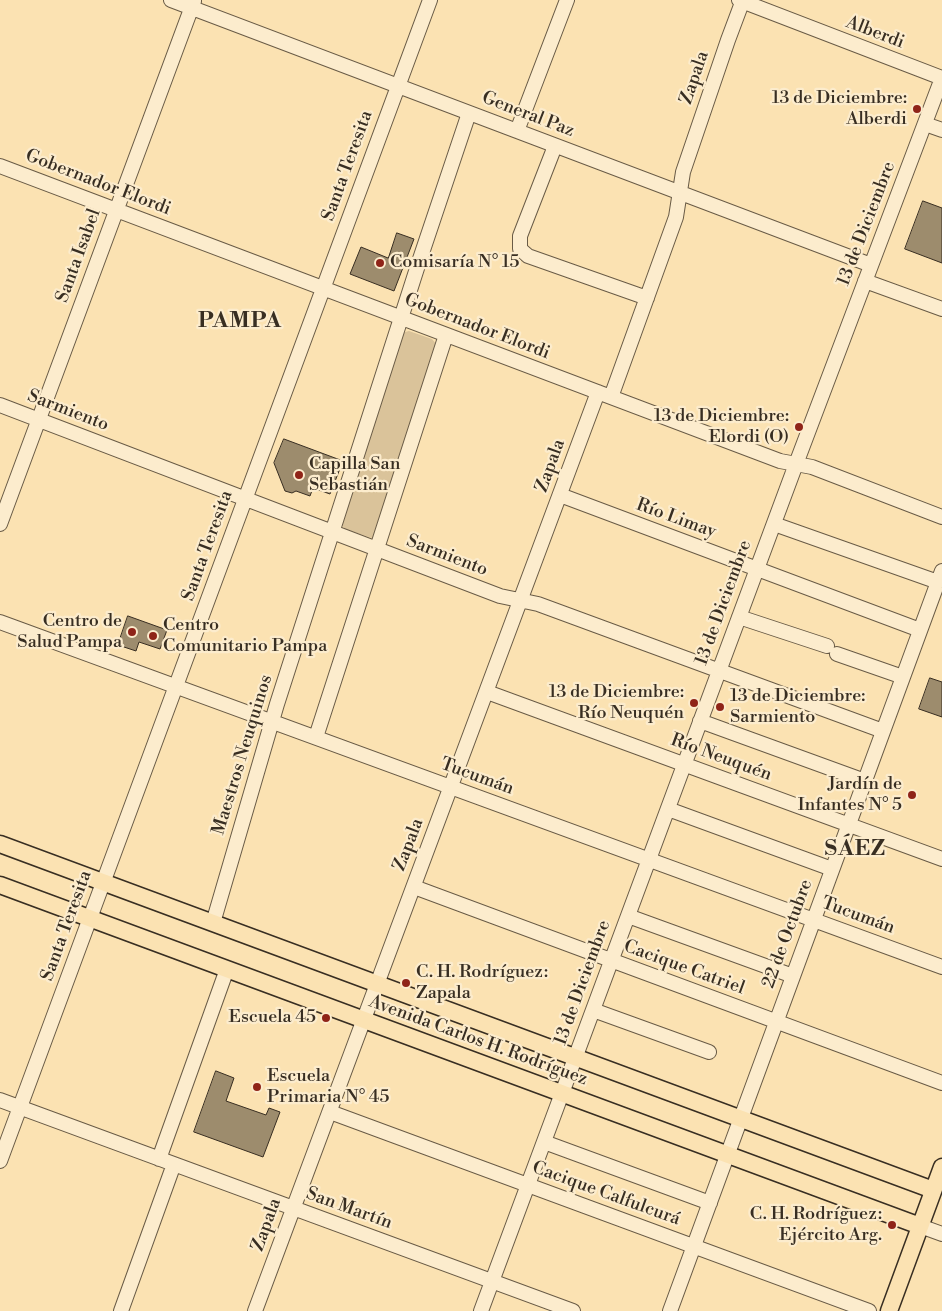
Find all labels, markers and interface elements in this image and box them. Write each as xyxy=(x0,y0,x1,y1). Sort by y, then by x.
street label: Alberdi xyxy=(843,12,907,54)
street label: Zapala xyxy=(676,49,714,107)
street label: General Paz xyxy=(479,88,577,142)
place label: 13 de Diciembre: Alberdi xyxy=(772,88,907,130)
marker: 13 de Diciembre: Alberdi xyxy=(911,103,923,115)
street label: Santa Teresita xyxy=(318,108,378,224)
street label: Gobernador Elordi xyxy=(22,145,174,221)
street label: 13 de Diciembre xyxy=(833,159,901,289)
street label: Santa Isabel xyxy=(52,206,106,306)
place label: Comisaría N° 15 xyxy=(390,252,519,274)
marker: Comisaría N° 15 xyxy=(374,257,386,269)
street label: Gobernador Elordi xyxy=(401,289,553,365)
district label: PAMPA xyxy=(197,309,283,335)
street label: Sarmiento xyxy=(24,386,112,436)
place label: 13 de Diciembre: Elordi (O) xyxy=(654,406,789,448)
marker: 13 de Diciembre: Elordi (O) xyxy=(793,421,805,433)
street label: Zapala xyxy=(531,437,571,495)
place label: Capilla San Sebastián xyxy=(309,454,400,496)
marker: Capilla San Sebastián xyxy=(293,469,305,481)
street label: Santa Teresita xyxy=(178,488,238,604)
street label: Río Limay xyxy=(633,495,719,543)
street label: Sarmiento xyxy=(403,531,491,581)
street label: 13 de Diciembre xyxy=(691,538,757,668)
place label: Centro de Salud Pampa xyxy=(17,611,122,654)
place label: Centro Comunitario Pampa xyxy=(163,615,327,658)
marker: Centro de Salud Pampa xyxy=(126,626,138,638)
marker: Centro Comunitario Pampa xyxy=(147,630,159,642)
street label: Maestros Neuquinos xyxy=(208,672,278,838)
place label: 13 de Diciembre: Río Neuquén xyxy=(549,682,684,724)
place label: 13 de Diciembre: Sarmiento xyxy=(730,686,865,729)
marker: 13 de Diciembre: Río Neuquén xyxy=(688,697,700,709)
marker: 13 de Diciembre: Sarmiento xyxy=(714,701,726,713)
street label: Río Neuquén xyxy=(668,730,774,786)
street label: Tucumán xyxy=(437,754,517,800)
place label: Jardín de Infantes N° 5 xyxy=(798,774,902,816)
marker: Jardín de Infantes N° 5 xyxy=(906,789,918,801)
street label: Zapala xyxy=(389,816,429,874)
district label: SÁEZ xyxy=(824,837,886,863)
street label: Santa Teresita xyxy=(37,868,97,984)
street label: 22 de Octubre xyxy=(758,877,818,991)
street label: Tucumán xyxy=(818,893,898,939)
street label: 13 de Diciembre xyxy=(550,918,616,1048)
street label: Cacique Catriel xyxy=(621,936,747,1000)
place label: C. H. Rodríguez: Zapala xyxy=(416,962,548,1004)
marker: C. H. Rodríguez: Zapala xyxy=(400,977,412,989)
street label: Avenida Carlos H. Rodríguez xyxy=(366,991,590,1091)
place label: Escuela 45 xyxy=(228,1007,316,1029)
marker: Escuela 45 xyxy=(320,1012,332,1024)
place label: Escuela Primaria N° 45 xyxy=(267,1066,389,1108)
marker: Escuela Primaria N° 45 xyxy=(251,1081,263,1093)
street label: Cacique Calfulcurá xyxy=(529,1157,683,1231)
street label: San Martín xyxy=(303,1183,395,1235)
street label: Zapala xyxy=(247,1196,287,1254)
place label: C. H. Rodríguez: Ejército Arg. xyxy=(750,1204,882,1246)
marker: C. H. Rodríguez: Ejército Arg. xyxy=(886,1219,898,1231)

